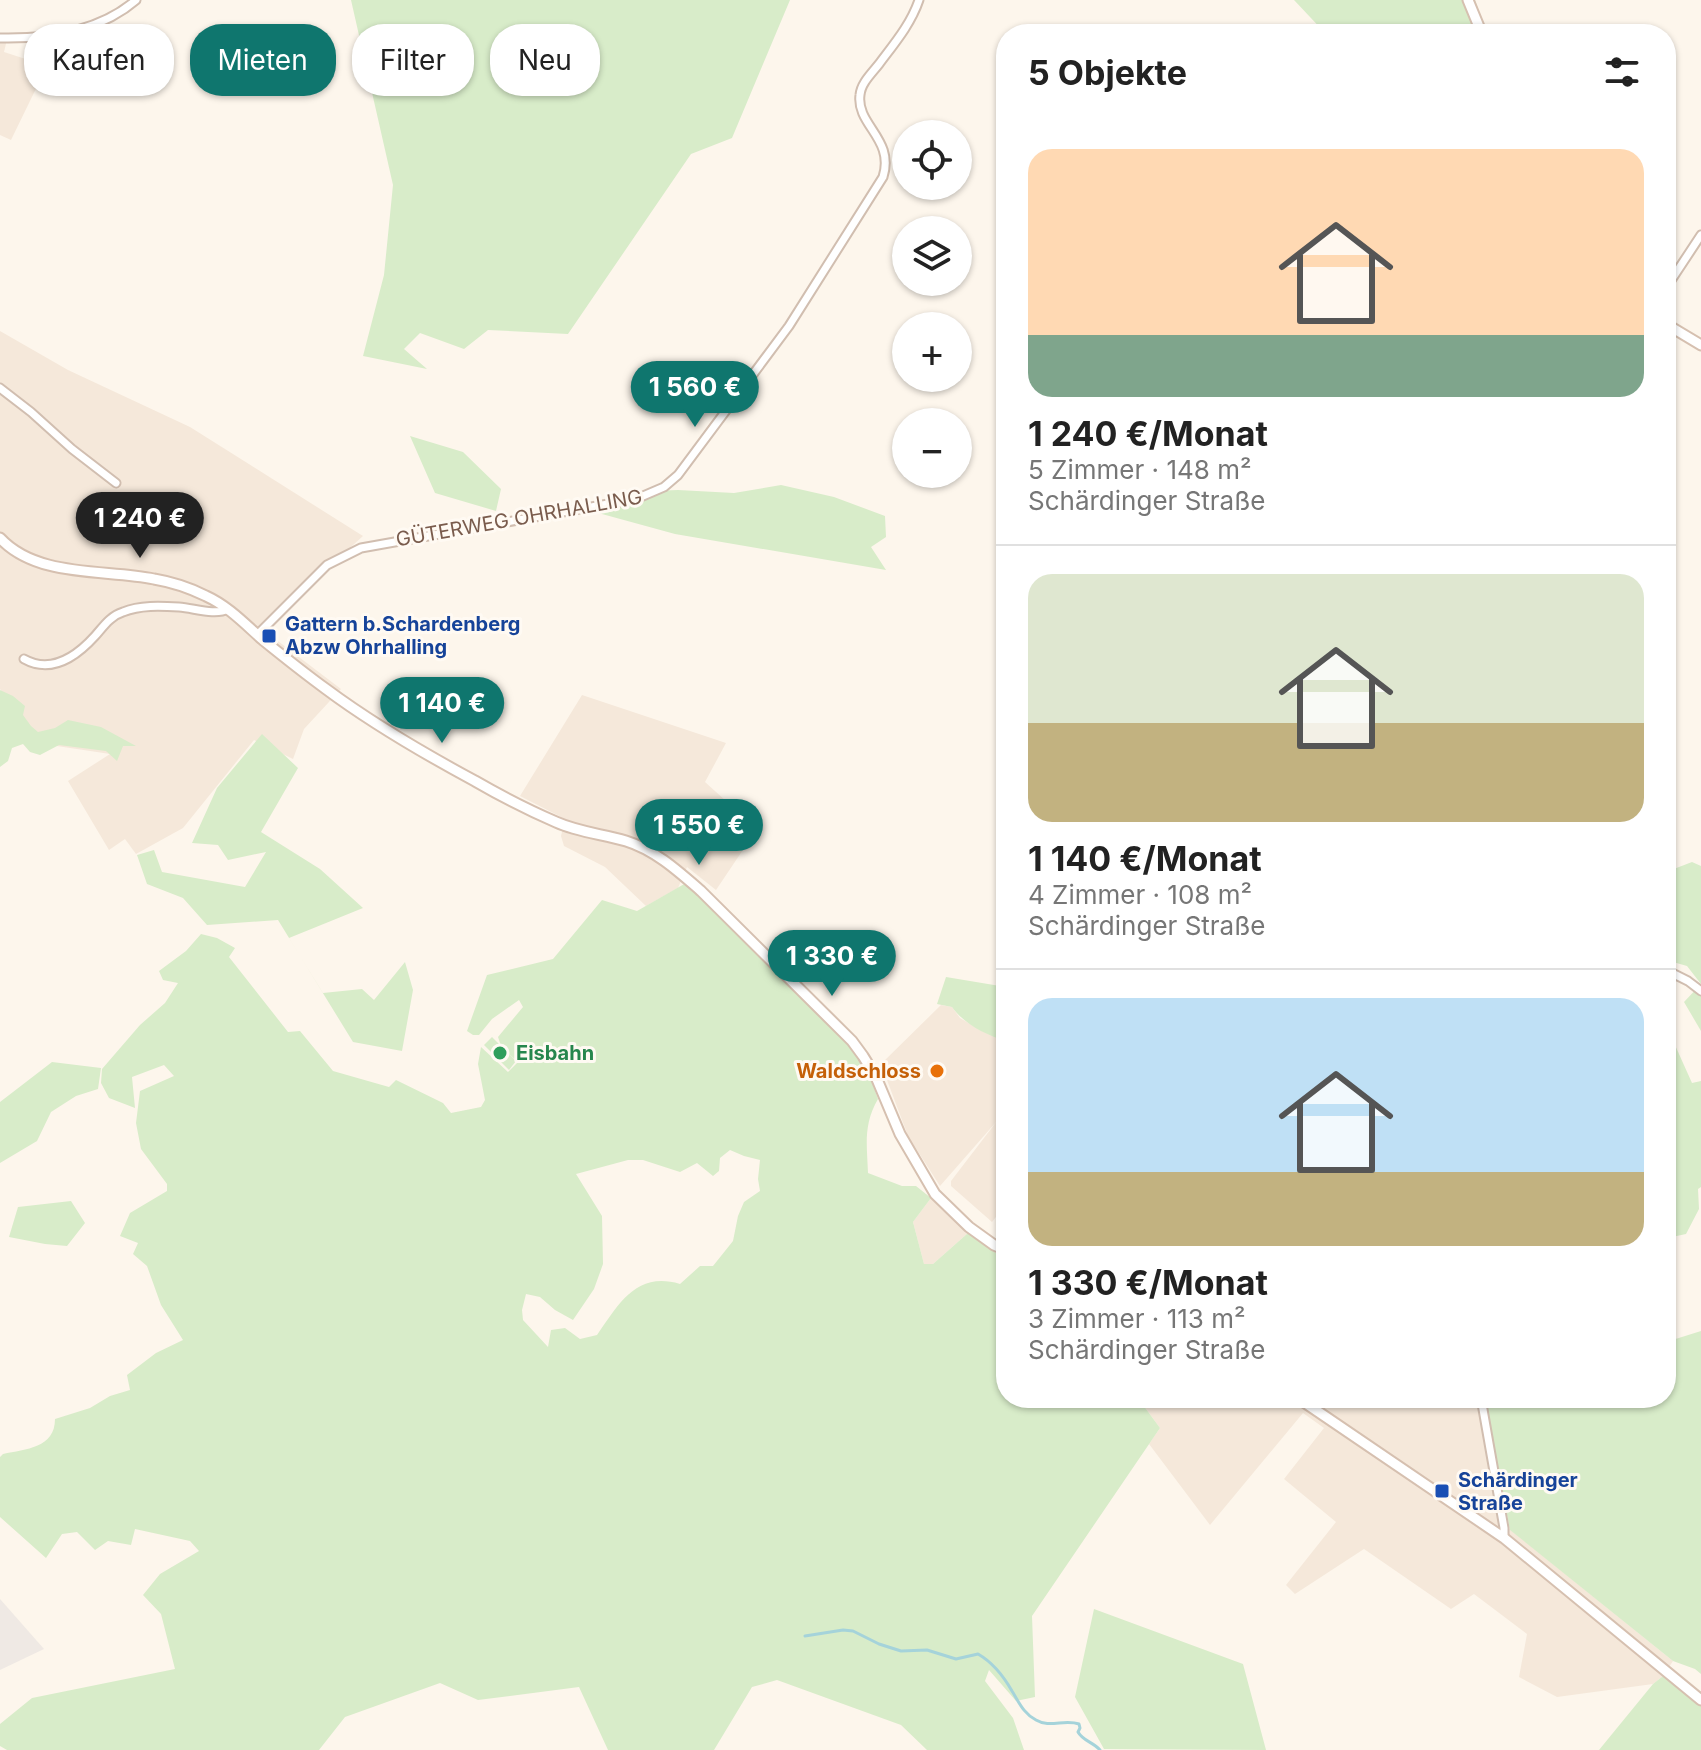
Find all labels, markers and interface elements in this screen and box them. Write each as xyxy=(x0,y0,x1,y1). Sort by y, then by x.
chip: Kaufen xyxy=(24,24,174,96)
chip: Mieten xyxy=(190,24,336,96)
chip: Filter xyxy=(352,24,474,96)
chip: Neu xyxy=(490,24,600,96)
icon: filters xyxy=(1600,50,1644,94)
text: 5 Objekte xyxy=(1028,52,1187,93)
map controls xyxy=(892,120,972,488)
button: locate xyxy=(892,120,972,200)
icon: home xyxy=(1264,201,1408,345)
button: layers xyxy=(892,216,972,296)
button: + xyxy=(892,312,972,392)
pin: 1 560 € xyxy=(621,361,769,429)
text: 1 560 € xyxy=(649,371,741,402)
button: − xyxy=(892,408,972,488)
text: 1 240 €/Monat xyxy=(1028,413,1268,454)
text: 5 Zimmer · 148 m² xyxy=(1028,454,1251,485)
street label: GÜTERWEG OHRHALLING xyxy=(394,485,644,551)
text: Schärdinger Straße xyxy=(1028,485,1265,516)
pin: 1 240 € xyxy=(66,492,214,560)
text: 1 240 € xyxy=(94,502,186,533)
place label: Gattern b.Schardenberg Abzw Ohrhalling xyxy=(285,612,520,659)
icon: home xyxy=(1264,626,1408,770)
marker: Gattern b.Schardenberg Abzw Ohrhalling xyxy=(260,627,278,645)
pin: 1 140 € xyxy=(368,677,516,745)
text: 1 140 € xyxy=(398,687,486,718)
pin: 1 550 € xyxy=(625,799,773,867)
text: 1 550 € xyxy=(653,809,745,840)
text: 1 140 €/Monat xyxy=(1028,838,1262,879)
text: 4 Zimmer · 108 m² xyxy=(1028,879,1252,910)
text: Schärdinger Straße xyxy=(1028,910,1265,941)
pin: 1 330 € xyxy=(758,930,906,998)
text: 1 330 € xyxy=(786,940,878,971)
place label: Eisbahn xyxy=(516,1041,594,1065)
marker: Eisbahn xyxy=(491,1044,509,1062)
icon: home xyxy=(1264,1050,1408,1194)
place label: Waldschloss xyxy=(796,1059,921,1083)
marker: Waldschloss xyxy=(928,1062,946,1080)
text: 1 330 €/Monat xyxy=(1028,1262,1268,1303)
text: 3 Zimmer · 113 m² xyxy=(1028,1303,1245,1334)
text: Schärdinger Straße xyxy=(1028,1334,1265,1365)
place label: Schärdinger Straße xyxy=(1458,1468,1578,1515)
marker: Schärdinger Straße xyxy=(1433,1482,1451,1500)

